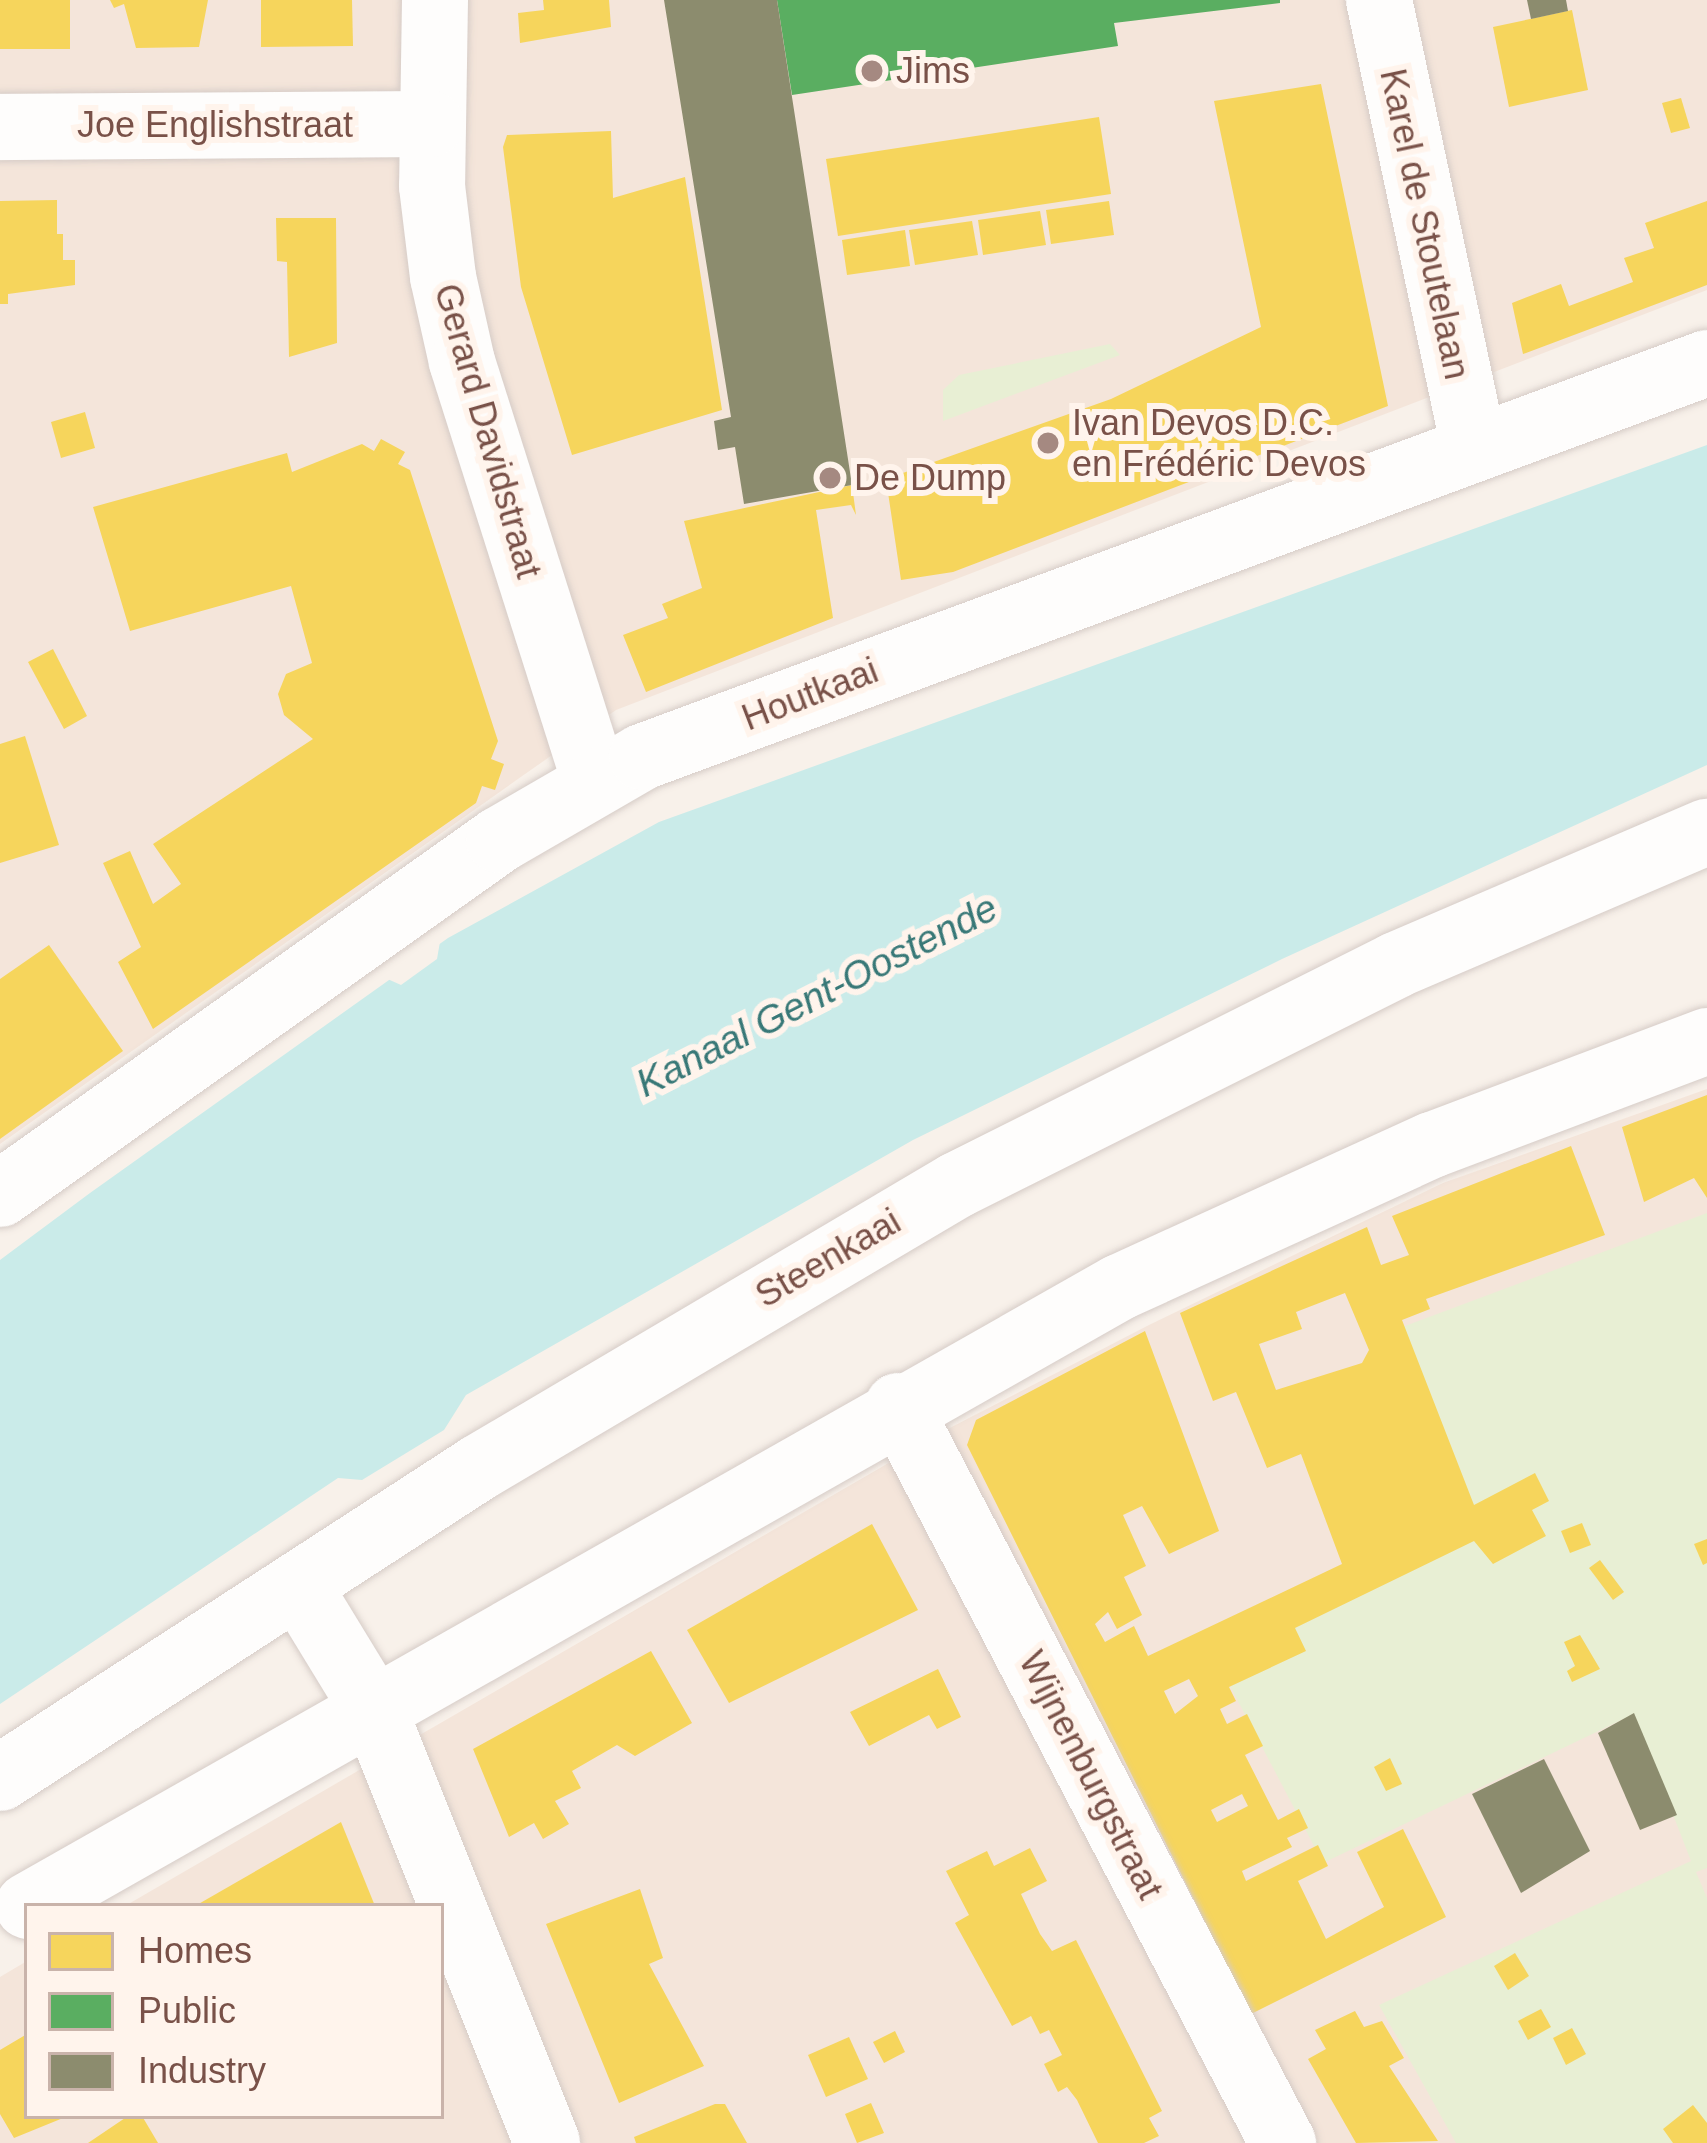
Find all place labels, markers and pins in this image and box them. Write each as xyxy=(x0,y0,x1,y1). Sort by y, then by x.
place label: Jims xyxy=(896,49,970,93)
marker: Jims xyxy=(859,58,885,84)
place label: Ivan Devos D.C. en Frédéric Devos xyxy=(1072,400,1366,485)
marker: Ivan Devos D.C. en Frédéric Devos xyxy=(1035,430,1061,456)
place label: De Dump xyxy=(854,456,1006,500)
marker: De Dump xyxy=(817,465,843,491)

